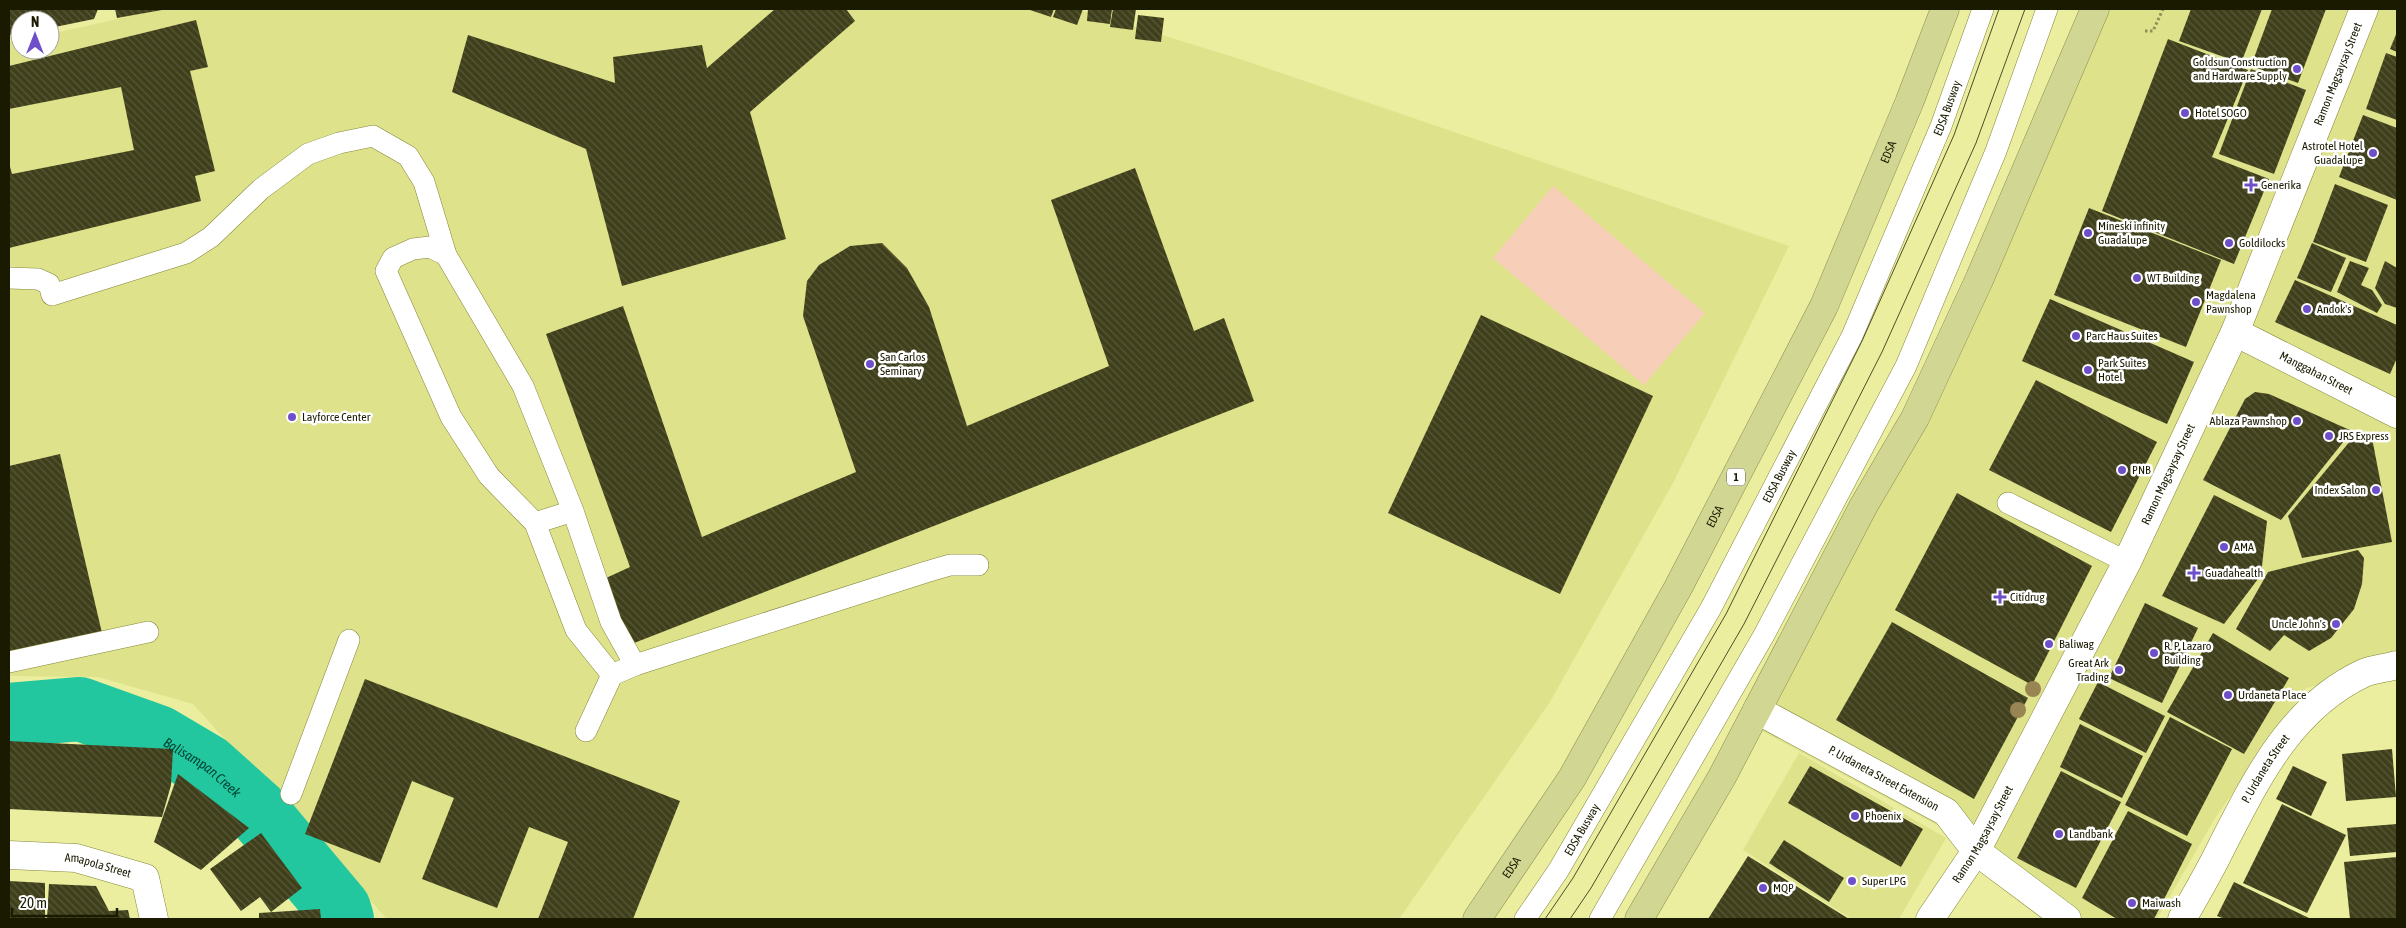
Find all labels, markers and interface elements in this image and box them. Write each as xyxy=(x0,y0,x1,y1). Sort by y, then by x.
north arrow xyxy=(10,10,60,60)
text: N xyxy=(31,14,39,30)
street label: Ramon Magsaysay Street xyxy=(2311,20,2365,128)
place label: Goldsun Construction and Hardware Supply xyxy=(2193,55,2287,83)
marker: Goldsun Construction and Hardware Supply xyxy=(2291,63,2303,75)
street label: EDSA Busway xyxy=(1931,78,1964,138)
place label: Hotel SOGO xyxy=(2195,106,2247,120)
marker: Hotel SOGO xyxy=(2179,107,2191,119)
street label: EDSA xyxy=(1878,139,1899,165)
place label: Astrotel Hotel Guadalupe xyxy=(2302,139,2364,167)
marker: Astrotel Hotel Guadalupe xyxy=(2367,147,2379,159)
place label: Generika xyxy=(2261,178,2301,192)
marker: Generika xyxy=(2245,179,2257,191)
place label: Mineski infinity Guadalupe xyxy=(2098,219,2165,247)
marker: Mineski infinity Guadalupe xyxy=(2082,227,2094,239)
place label: Goldilocks xyxy=(2239,236,2285,250)
marker: Goldilocks xyxy=(2223,237,2235,249)
place label: WT Building xyxy=(2147,271,2200,285)
marker: WT Building xyxy=(2131,272,2143,284)
place label: Magdalena Pawnshop xyxy=(2206,288,2256,316)
marker: Magdalena Pawnshop xyxy=(2190,296,2202,308)
place label: Andok's xyxy=(2317,302,2352,316)
marker: Andok's xyxy=(2301,303,2313,315)
place label: Parc Haus Suites xyxy=(2086,329,2158,343)
marker: Parc Haus Suites xyxy=(2070,330,2082,342)
street label: Manggahan Street xyxy=(2277,349,2356,398)
place label: San Carlos Seminary xyxy=(880,350,926,378)
place label: Park Suites Hotel xyxy=(2098,356,2146,384)
marker: San Carlos Seminary xyxy=(864,358,876,370)
marker: Park Suites Hotel xyxy=(2082,364,2094,376)
place label: Layforce Center xyxy=(302,410,371,424)
marker: Layforce Center xyxy=(286,411,298,423)
place label: Ablaza Pawnshop xyxy=(2210,414,2287,428)
marker: Ablaza Pawnshop xyxy=(2291,415,2303,427)
street label: Ramon Magsaysay Street xyxy=(2138,421,2198,527)
place label: JRS Express xyxy=(2339,429,2389,443)
marker: JRS Express xyxy=(2323,430,2335,442)
street label: EDSA Busway xyxy=(1760,447,1799,505)
place label: PNB xyxy=(2132,463,2151,477)
marker: PNB xyxy=(2116,464,2128,476)
road number: 1 xyxy=(1727,468,1745,486)
place label: Index Salon xyxy=(2314,483,2366,497)
marker: Index Salon xyxy=(2370,484,2382,496)
street label: EDSA xyxy=(1703,503,1726,530)
place label: AMA xyxy=(2234,540,2254,554)
marker: AMA xyxy=(2218,541,2230,553)
marker: Guadahealth xyxy=(2187,566,2201,580)
place label: Guadahealth xyxy=(2205,566,2263,580)
place label: Citidrug xyxy=(2010,590,2045,604)
marker: Citidrug xyxy=(1994,591,2006,603)
place label: Uncle John's xyxy=(2271,617,2326,631)
marker: Uncle John's xyxy=(2330,618,2342,630)
place label: Baliwag xyxy=(2059,637,2095,651)
marker: Baliwag xyxy=(2043,638,2055,650)
place label: R. P. Lazaro Building xyxy=(2164,639,2212,667)
marker: R. P. Lazaro Building xyxy=(2148,647,2160,659)
place label: Great Ark Trading xyxy=(2068,656,2110,684)
marker: Great Ark Trading xyxy=(2113,664,2125,676)
place label: Urdaneta Place xyxy=(2238,688,2306,702)
marker: Urdaneta Place xyxy=(2222,689,2234,701)
street label: P. Urdaneta Street xyxy=(2239,731,2293,806)
water label: Balisampan Creek xyxy=(161,734,245,801)
street label: P. Urdaneta Street Extension xyxy=(1826,743,1941,814)
street label: Ramon Magsaysay Street xyxy=(1949,783,2016,886)
street label: EDSA Busway xyxy=(1561,801,1603,858)
place label: Phoenix xyxy=(1865,809,1901,823)
marker: Phoenix xyxy=(1849,810,1861,822)
place label: Landbank xyxy=(2069,827,2114,841)
marker: Landbank xyxy=(2053,828,2065,840)
street label: Amapola Street xyxy=(64,851,133,881)
street label: EDSA xyxy=(1499,854,1524,881)
place label: Super LPG xyxy=(1862,874,1906,888)
marker: Super LPG xyxy=(1846,875,1858,887)
place label: MQP xyxy=(1773,881,1794,895)
marker: MQP xyxy=(1757,882,1769,894)
scale bar xyxy=(12,886,118,918)
text: 20 m xyxy=(20,894,47,911)
place label: Maiwash xyxy=(2142,896,2181,910)
marker: Maiwash xyxy=(2126,897,2138,909)

